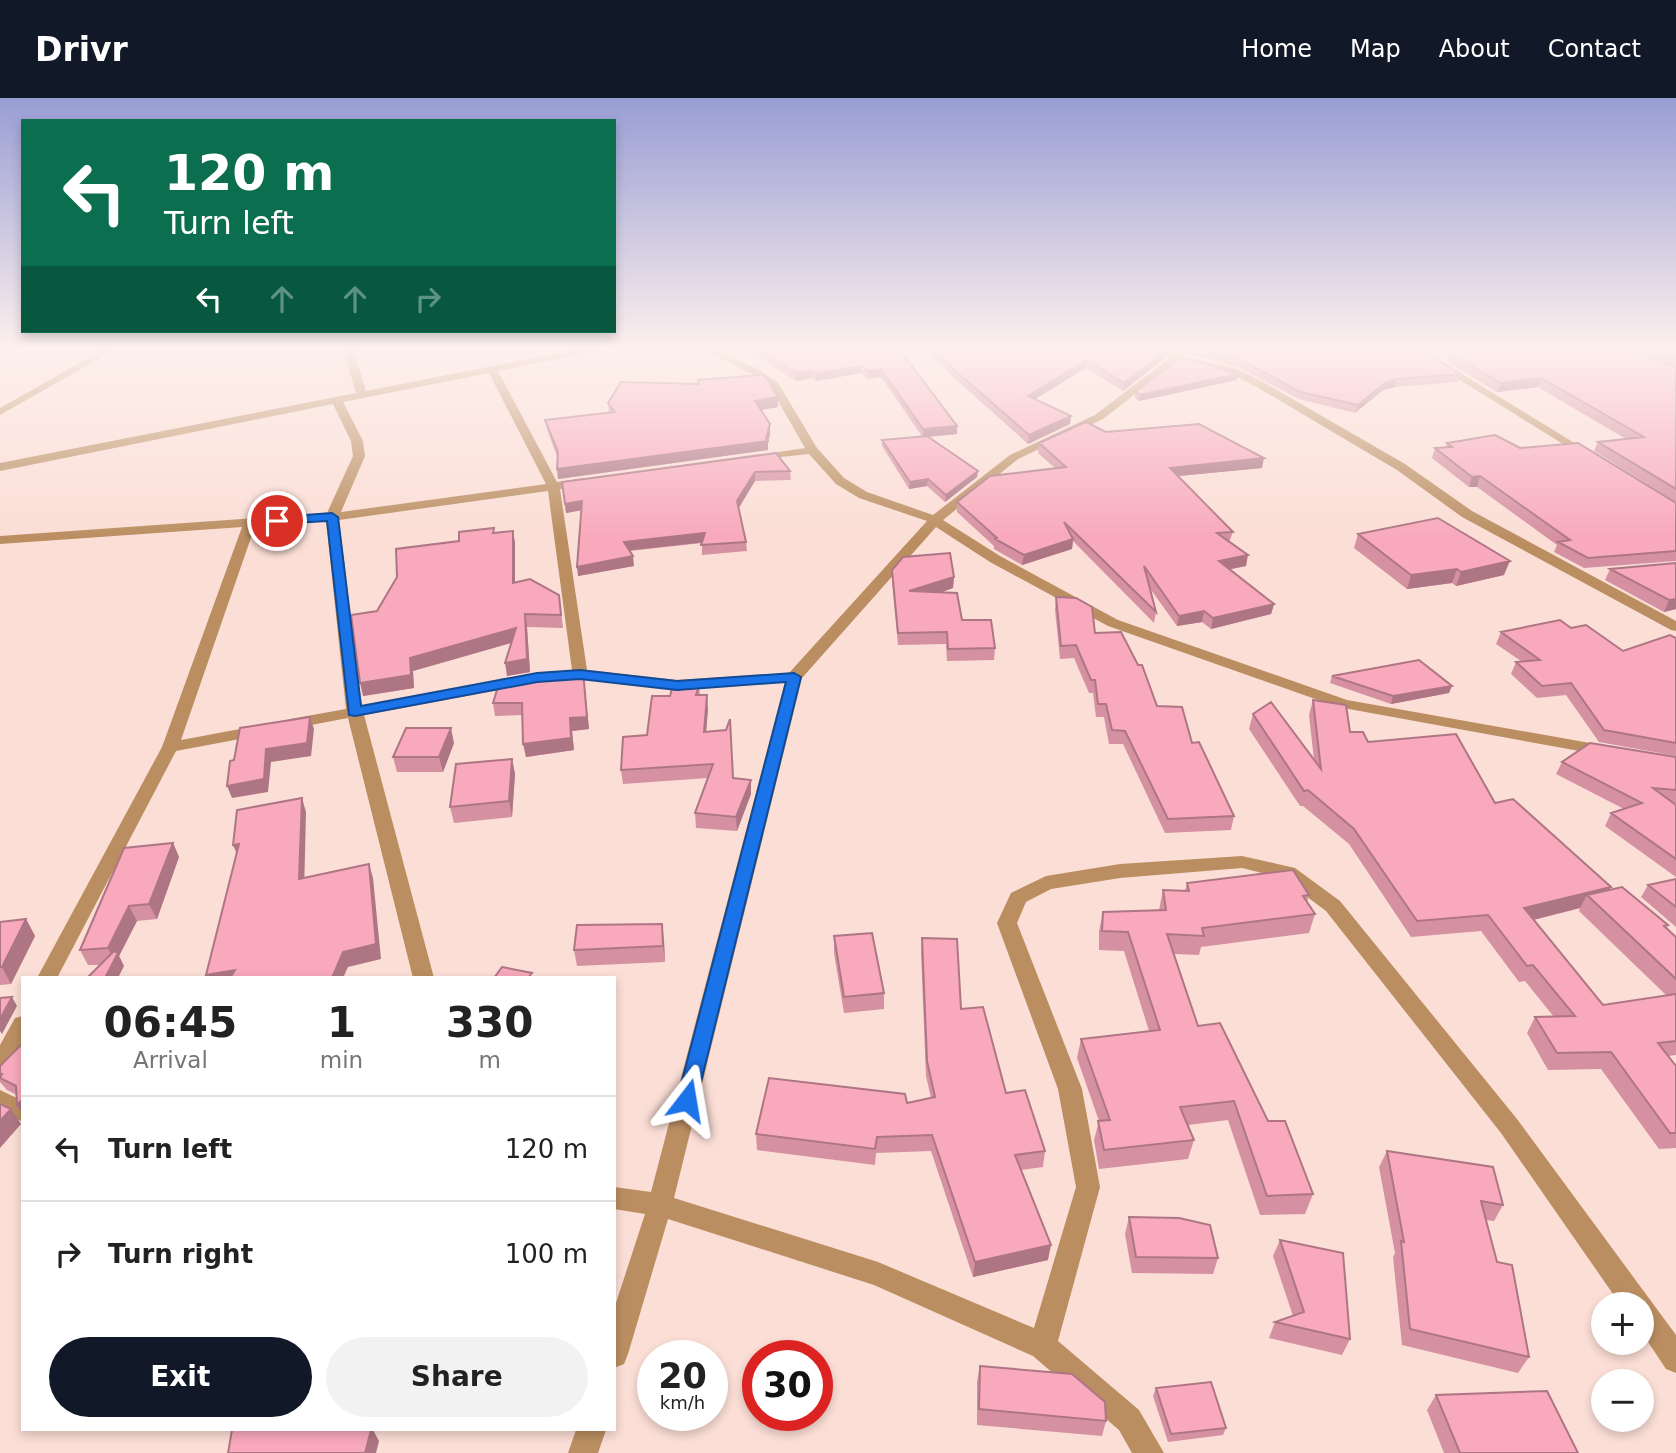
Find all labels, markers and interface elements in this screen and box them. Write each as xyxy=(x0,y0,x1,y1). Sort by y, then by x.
text: Drivr xyxy=(35,30,128,69)
text: Home xyxy=(1241,35,1312,63)
text: Map xyxy=(1350,35,1401,63)
text: About xyxy=(1439,35,1510,63)
text: Contact xyxy=(1548,35,1641,63)
text: 120 m xyxy=(164,145,334,202)
icon: left xyxy=(49,147,140,238)
text: Turn left xyxy=(164,204,294,242)
icon: left xyxy=(190,280,228,318)
icon: ahead xyxy=(263,280,301,318)
icon: ahead xyxy=(336,280,374,318)
icon: right xyxy=(409,280,447,318)
pin xyxy=(247,491,307,551)
icon: arrive xyxy=(258,502,296,540)
text: 06:45 xyxy=(104,998,237,1047)
text: 1 xyxy=(327,998,356,1047)
text: 330 xyxy=(446,998,533,1047)
text: Arrival xyxy=(133,1047,208,1073)
text: min xyxy=(320,1047,363,1073)
text: m xyxy=(478,1047,501,1073)
position arrow xyxy=(650,1063,724,1137)
icon: left xyxy=(49,1130,87,1168)
text: Turn left xyxy=(108,1134,232,1164)
text: 120 m xyxy=(505,1134,588,1164)
icon: right xyxy=(49,1235,87,1273)
text: Turn right xyxy=(108,1239,253,1269)
text: 100 m xyxy=(505,1239,588,1269)
map controls xyxy=(1591,1292,1654,1432)
button: + xyxy=(1591,1292,1654,1355)
button: Exit xyxy=(49,1337,312,1417)
button: Share xyxy=(326,1337,588,1417)
speed limit sign: 30 xyxy=(742,1340,833,1431)
text: 20 xyxy=(658,1356,707,1396)
button: − xyxy=(1591,1369,1654,1432)
text: km/h xyxy=(660,1392,705,1413)

